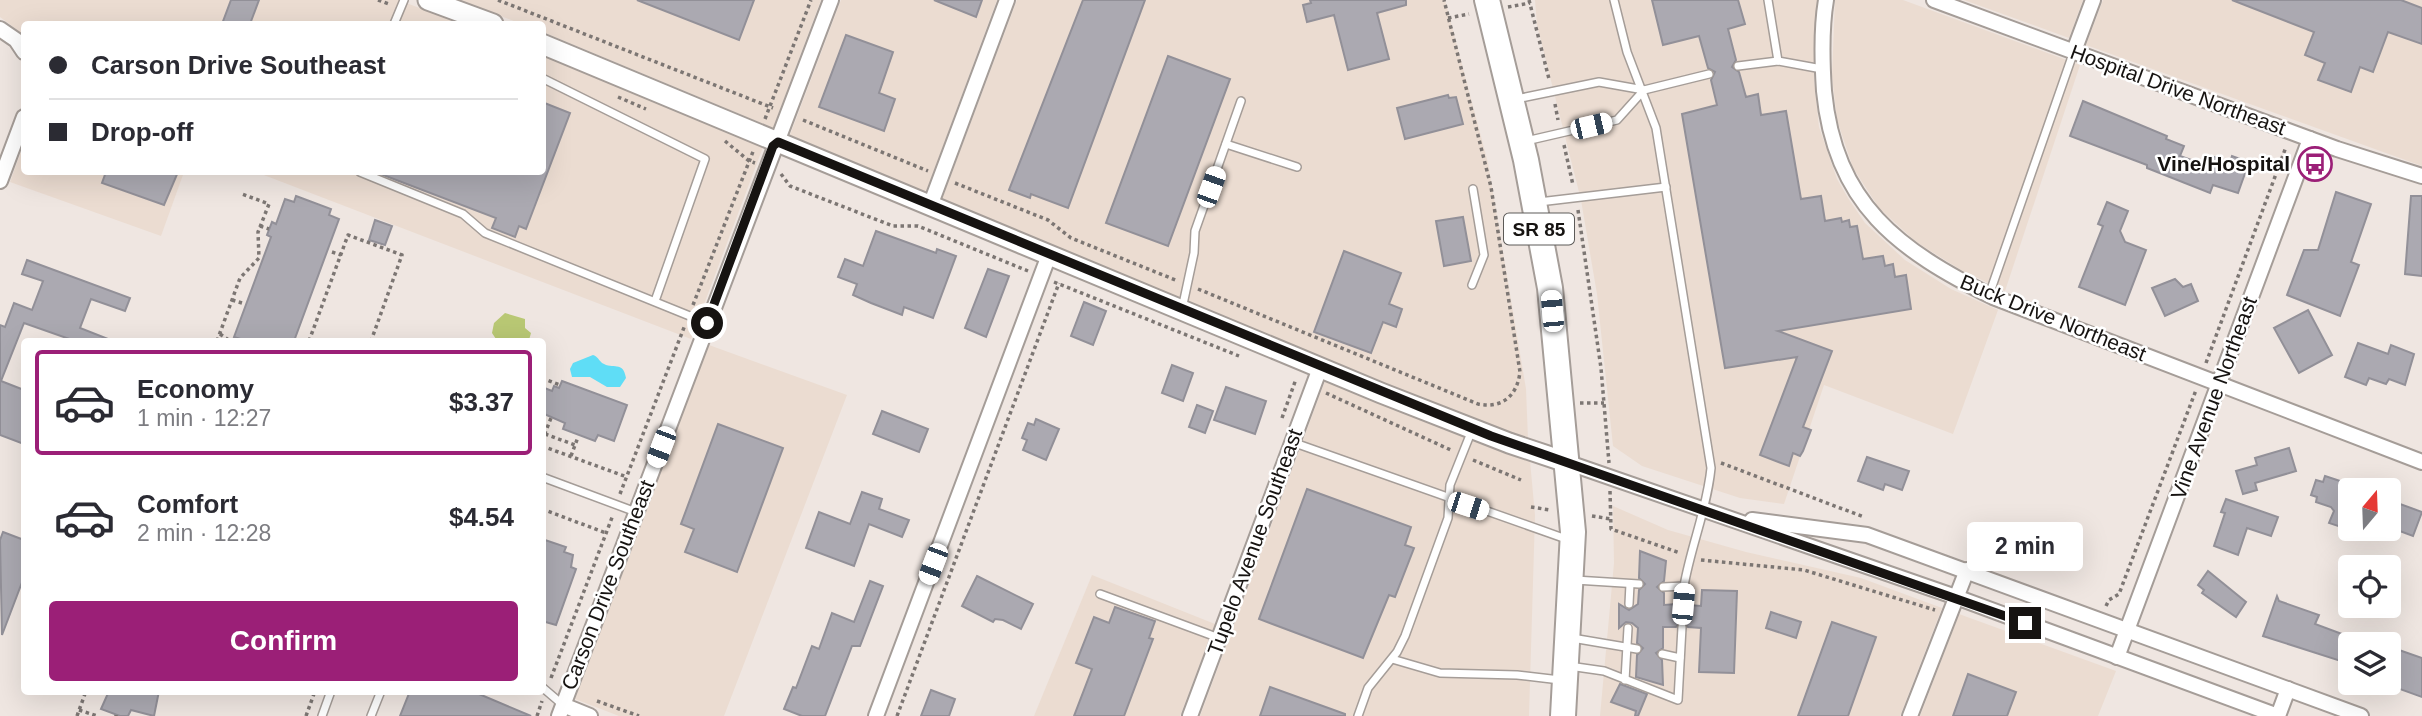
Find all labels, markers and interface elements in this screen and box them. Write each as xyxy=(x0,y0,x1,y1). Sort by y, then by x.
street label: Hospital Drive Northeast xyxy=(2067,40,2289,139)
text: Carson Drive Southeast xyxy=(91,50,386,80)
car xyxy=(1569,111,1614,141)
text: Drop-off xyxy=(91,117,194,147)
bus stop icon: Vine/Hospital xyxy=(2296,145,2334,183)
place label: Vine/Hospital xyxy=(2157,152,2290,175)
car xyxy=(1194,164,1229,210)
road number: SR 85 xyxy=(1504,214,1574,244)
street label: Buck Drive Northeast xyxy=(1957,270,2150,365)
car xyxy=(1540,289,1565,333)
street label: Vine Avenue Northeast xyxy=(2166,293,2261,502)
route start xyxy=(691,307,723,339)
icon: car xyxy=(53,371,116,434)
text: Economy xyxy=(137,374,254,404)
text: $3.37 xyxy=(449,387,514,417)
text: 1 min · 12:27 xyxy=(137,405,271,431)
car xyxy=(644,424,679,470)
street label: Tupelo Avenue Southeast xyxy=(1203,425,1306,658)
street label: Carson Drive Southeast xyxy=(557,476,658,693)
north arrow xyxy=(2338,478,2401,541)
map controls xyxy=(2338,478,2401,695)
icon: car xyxy=(53,486,116,549)
text: Comfort xyxy=(137,489,238,519)
car xyxy=(1445,490,1492,522)
text: $4.54 xyxy=(449,502,514,532)
text: 2 min · 12:28 xyxy=(137,520,271,546)
callout: 2 min xyxy=(1967,522,2083,570)
text: 2 min xyxy=(1995,533,2055,559)
car xyxy=(916,541,951,587)
button: locate xyxy=(2338,555,2401,618)
car xyxy=(1671,582,1696,626)
button: Confirm xyxy=(49,601,518,681)
route end xyxy=(2009,607,2041,639)
button: layers xyxy=(2338,632,2401,695)

